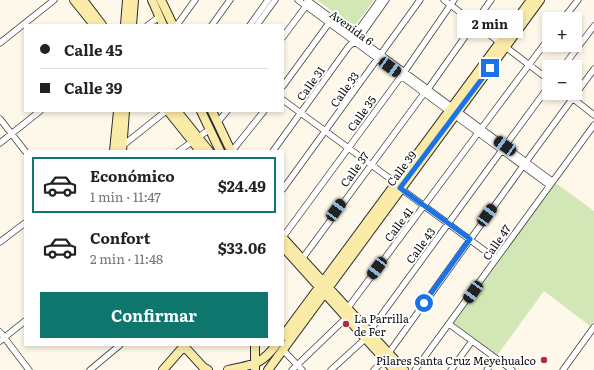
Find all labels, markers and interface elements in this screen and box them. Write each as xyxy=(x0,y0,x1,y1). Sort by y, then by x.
street label: Avenida 6 xyxy=(327,6,377,48)
callout: 2 min xyxy=(457,10,523,38)
map controls xyxy=(542,12,582,100)
button: + xyxy=(542,12,582,52)
text: 2 min xyxy=(472,14,508,33)
text: Calle 45 xyxy=(64,38,123,61)
car xyxy=(377,55,403,79)
route end xyxy=(481,59,499,77)
button: − xyxy=(542,60,582,100)
street label: Calle 31 xyxy=(292,62,328,104)
street label: Calle 33 xyxy=(326,68,362,110)
text: Calle 39 xyxy=(64,76,123,99)
street label: Calle 35 xyxy=(343,92,380,134)
car xyxy=(492,134,518,158)
street label: Calle 39 xyxy=(382,147,420,189)
street label: Calle 37 xyxy=(336,148,372,190)
text: Económico xyxy=(90,164,175,187)
icon: car xyxy=(42,167,78,203)
text: $24.49 xyxy=(218,174,266,197)
text: 1 min · 11:47 xyxy=(90,187,161,206)
car xyxy=(324,197,348,223)
car xyxy=(475,202,499,228)
street label: Calle 41 xyxy=(380,203,417,244)
street label: Calle 47 xyxy=(478,221,514,263)
street label: Calle 43 xyxy=(402,224,438,266)
text: Confort xyxy=(90,226,150,249)
icon: car xyxy=(42,229,78,265)
text: $33.06 xyxy=(218,236,266,259)
text: 2 min · 11:48 xyxy=(90,249,163,268)
car xyxy=(365,255,389,281)
car xyxy=(461,279,485,305)
button: Confirmar xyxy=(40,292,268,338)
route start xyxy=(415,294,433,312)
place label: La Parrilla de Fer xyxy=(354,310,409,339)
marker: La Parrilla de Fer xyxy=(341,319,351,329)
place label: Pilares Santa Cruz Meyehualco xyxy=(376,352,536,368)
marker: Pilares Santa Cruz Meyehualco xyxy=(539,355,549,365)

